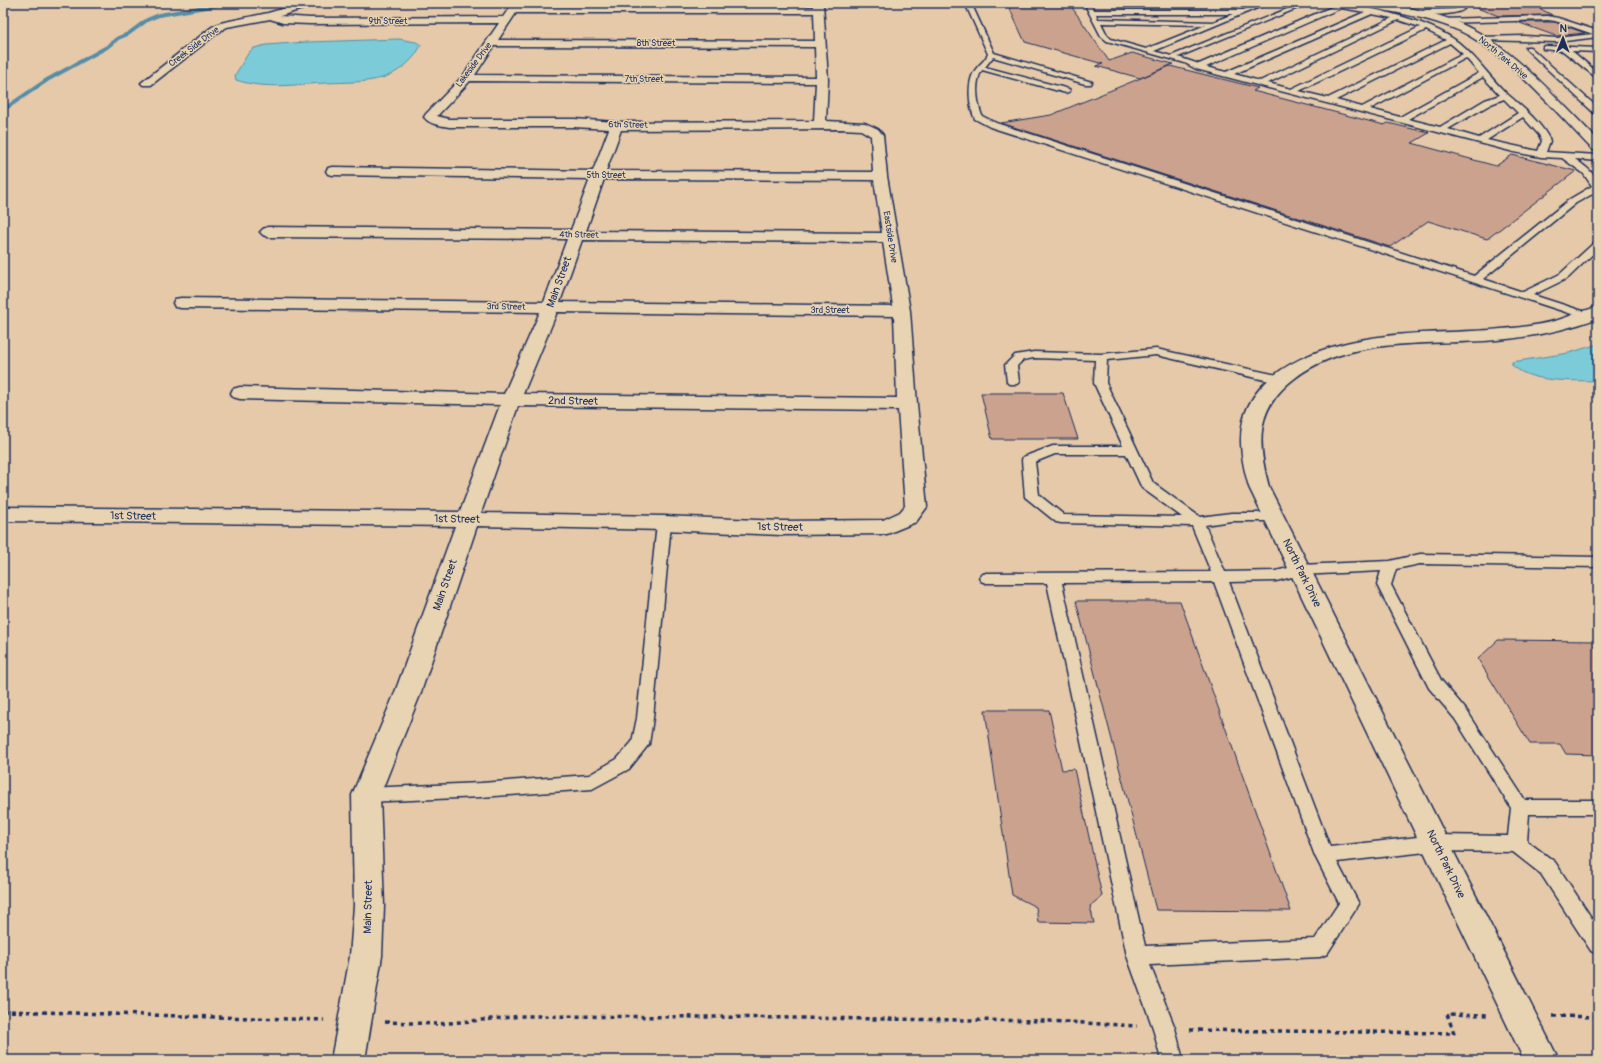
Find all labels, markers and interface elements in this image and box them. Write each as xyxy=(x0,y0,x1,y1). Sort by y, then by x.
street label: 9th Street xyxy=(369,16,408,27)
north arrow xyxy=(1543,18,1583,58)
text: N xyxy=(1559,22,1568,35)
street label: Creek Side Drive xyxy=(167,24,222,69)
street label: North Park Drive xyxy=(1476,34,1530,82)
street label: 8th Street xyxy=(637,38,676,49)
street label: Lakeside Drive xyxy=(454,40,495,90)
street label: 7th Street xyxy=(625,74,664,85)
street label: 6th Street xyxy=(608,119,648,131)
street label: 5th Street xyxy=(586,170,626,181)
street label: Eastside Drive xyxy=(880,210,900,264)
street label: 4th Street xyxy=(559,229,599,241)
street label: Main Street xyxy=(544,254,574,309)
street label: 3rd Street xyxy=(486,301,526,313)
street label: 3rd Street xyxy=(811,305,850,316)
street label: 2nd Street xyxy=(548,394,599,408)
street label: 1st Street xyxy=(110,509,157,523)
street label: 1st Street xyxy=(434,512,481,526)
street label: 1st Street xyxy=(757,520,804,534)
street label: North Park Drive xyxy=(1280,537,1324,610)
street label: Main Street xyxy=(430,557,460,612)
street label: North Park Drive xyxy=(1424,828,1468,901)
street label: Main Street xyxy=(361,880,375,934)

